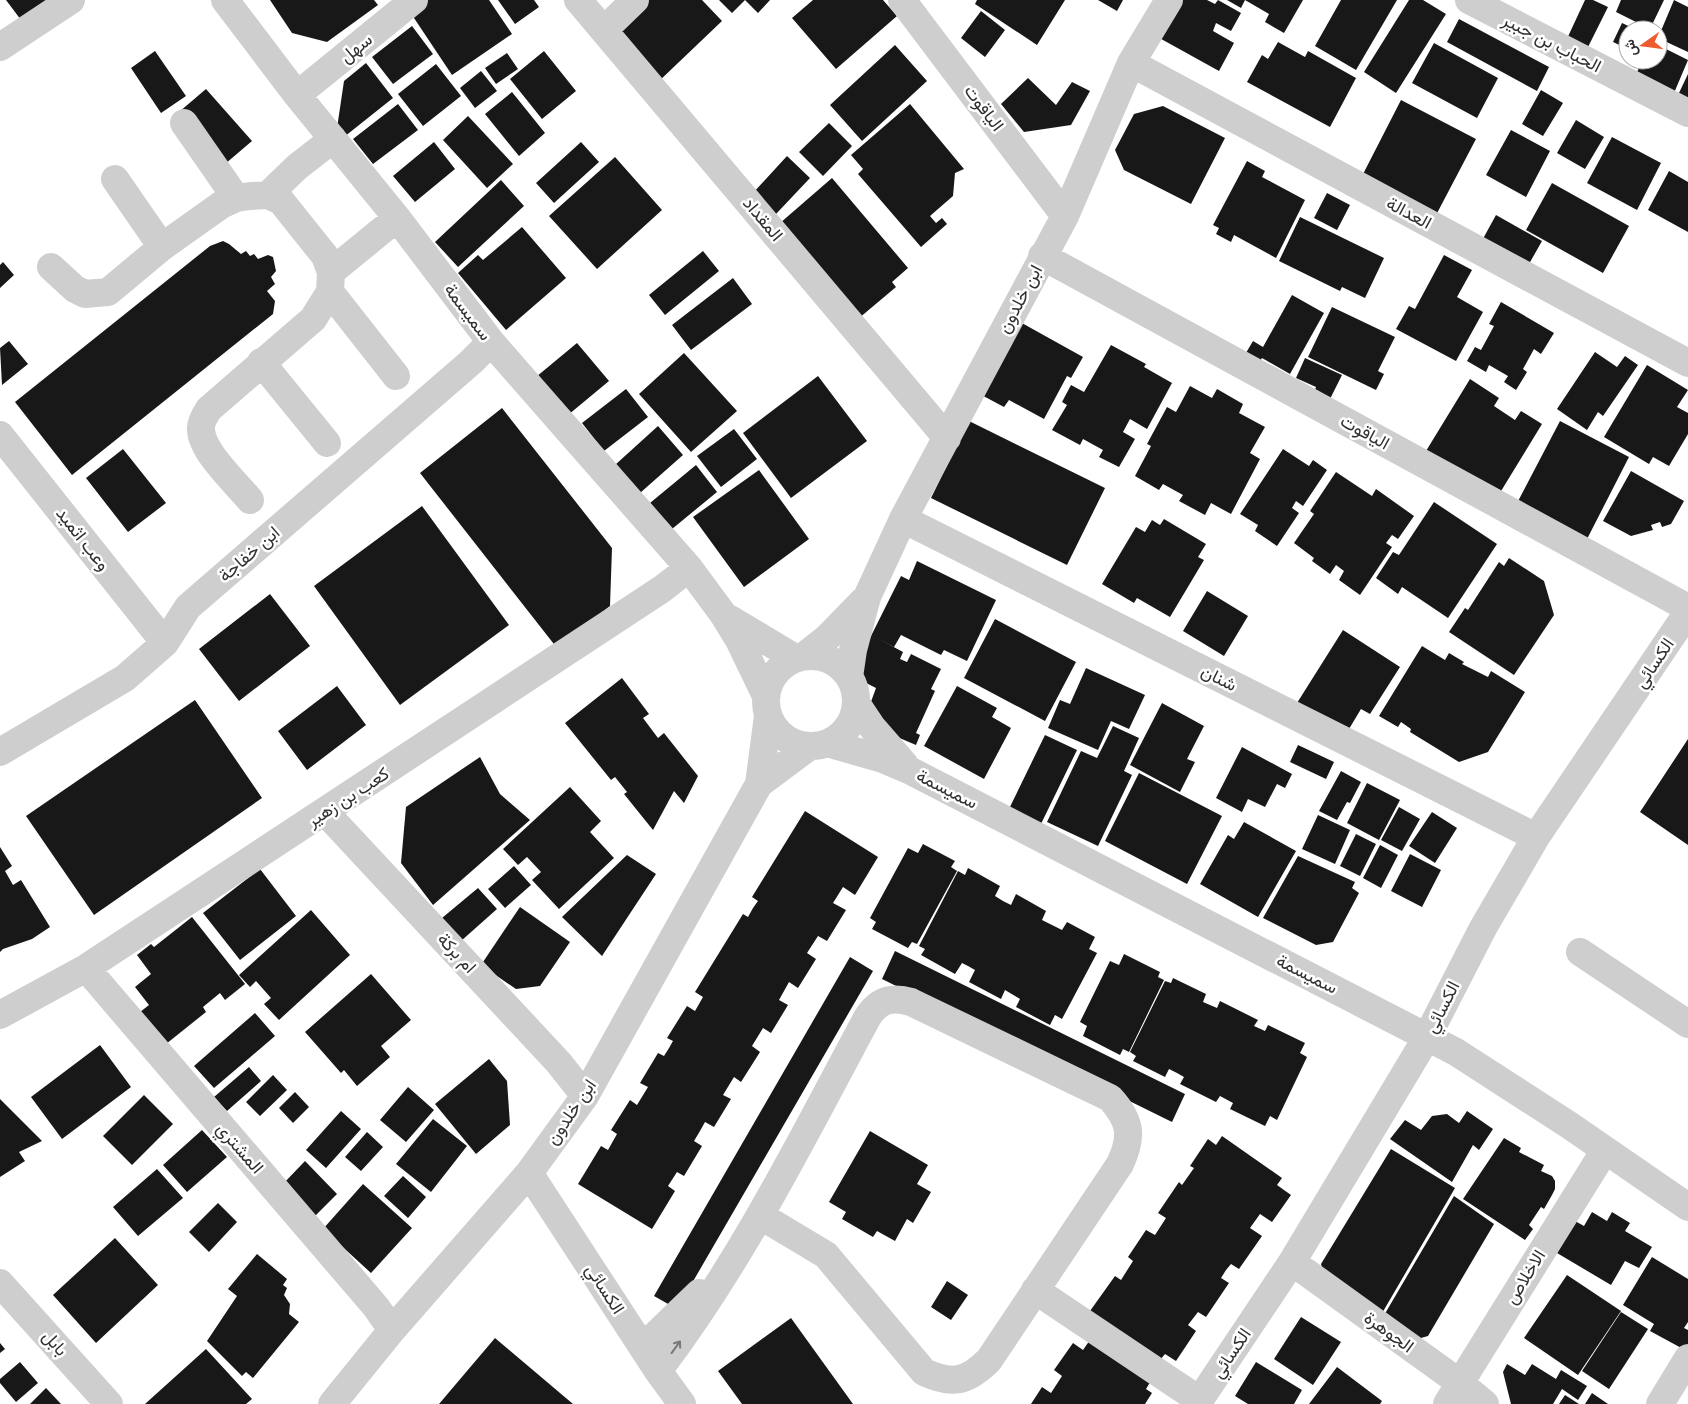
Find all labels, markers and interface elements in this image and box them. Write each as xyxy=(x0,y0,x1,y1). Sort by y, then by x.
street label: الحباب بن جبير xyxy=(1498,8,1605,77)
north arrow xyxy=(1618,20,1668,70)
street label: سهل xyxy=(335,28,377,68)
text: ش xyxy=(1621,38,1641,58)
street label: الياقوت xyxy=(959,80,1009,136)
street label: المقداد xyxy=(738,192,788,246)
street label: العدالة xyxy=(1383,192,1435,234)
street label: ابن خلدون xyxy=(993,261,1047,337)
street label: سميسمة xyxy=(439,279,497,345)
street label: الياقوت xyxy=(1337,410,1393,454)
street label: وعب اثميد xyxy=(51,503,115,575)
street label: ابن خفاجة xyxy=(214,521,284,587)
street label: الكسائي xyxy=(1629,634,1682,694)
street label: شنان xyxy=(1197,660,1241,696)
street label: كعب بن زهير xyxy=(302,762,393,832)
street label: سميسمة xyxy=(913,764,981,814)
street label: ام بركة xyxy=(432,928,481,978)
street label: سميسمة xyxy=(1273,949,1341,999)
street label: الكسائي xyxy=(1420,977,1468,1039)
street label: ابن خلدون xyxy=(541,1075,601,1149)
street label: المشتري xyxy=(209,1118,268,1181)
street label: الاخلاص xyxy=(1500,1246,1550,1308)
street label: الكسائي xyxy=(577,1260,629,1321)
street label: الجوهرة xyxy=(1360,1307,1418,1357)
street label: الكسائي xyxy=(1206,1324,1259,1384)
street label: بابل xyxy=(38,1325,72,1361)
one-way arrow xyxy=(671,1340,681,1354)

